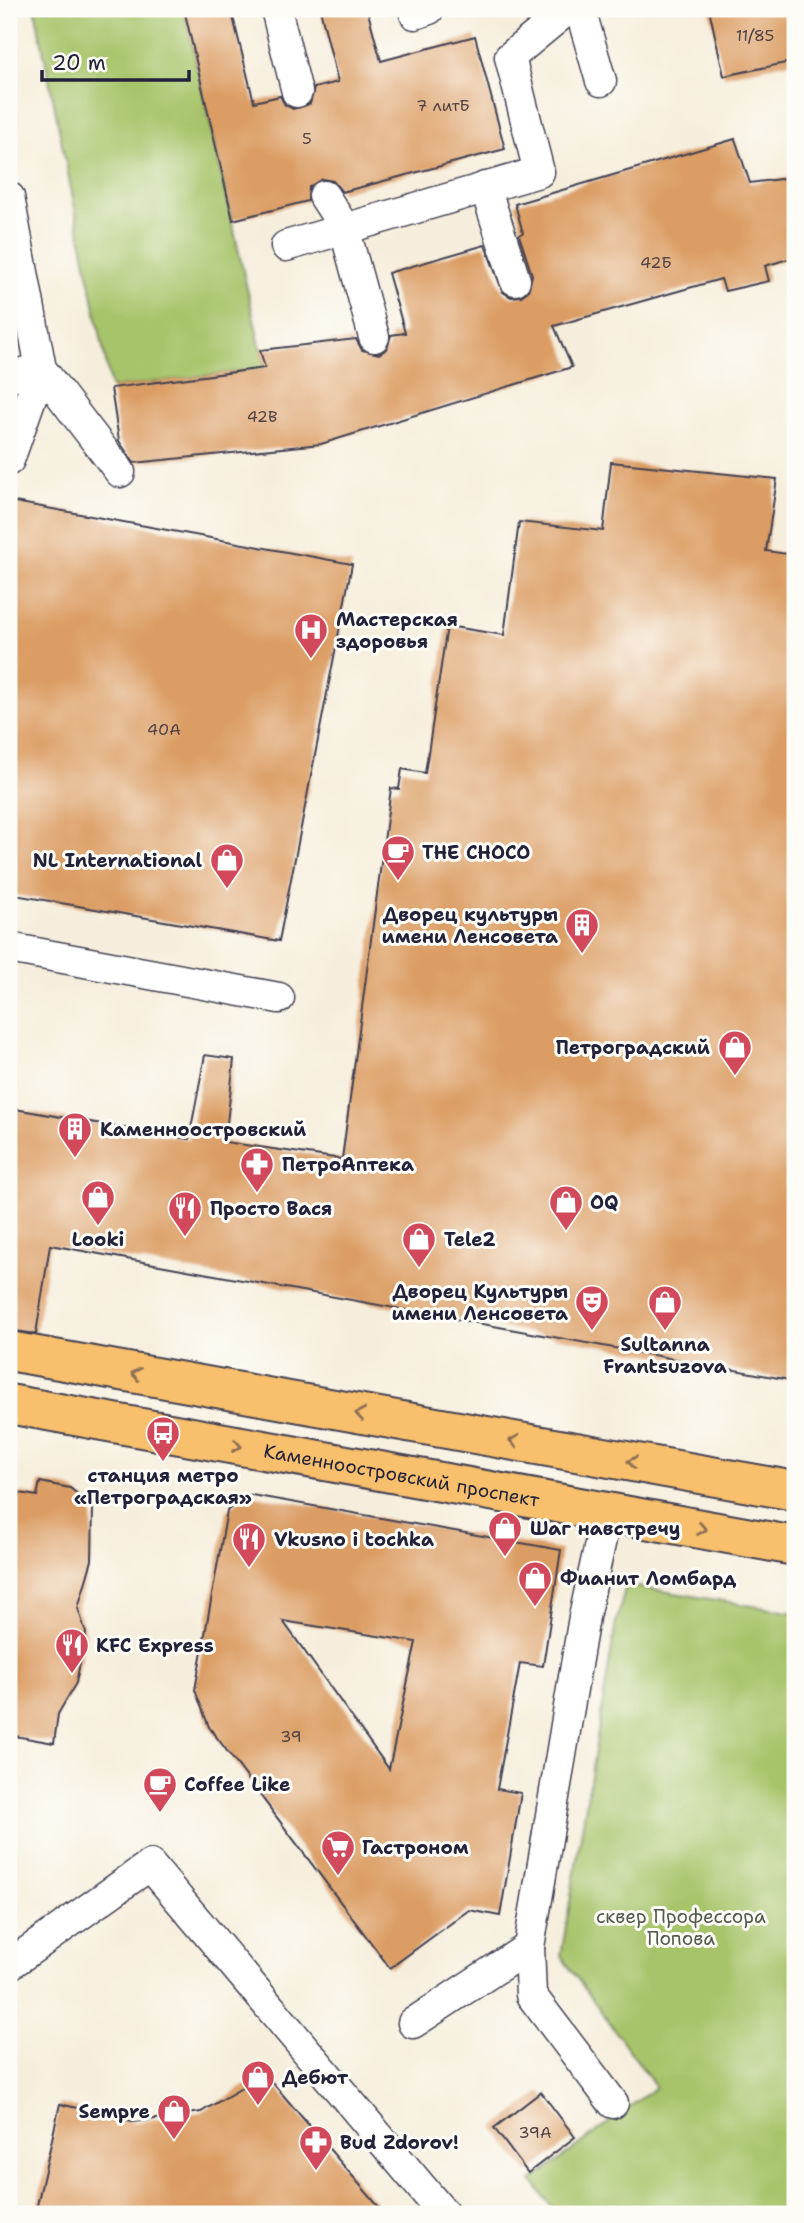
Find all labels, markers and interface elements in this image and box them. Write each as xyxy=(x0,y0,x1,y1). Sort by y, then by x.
house number: 11/85 xyxy=(736,25,774,46)
scale bar xyxy=(42,38,189,82)
text: 20 m xyxy=(52,49,106,77)
house number: 7 литБ xyxy=(416,95,470,116)
house number: 5 xyxy=(302,128,312,149)
house number: 42Б xyxy=(640,252,672,273)
house number: 42В xyxy=(247,406,277,427)
place label: Мастерская здоровья xyxy=(336,607,458,654)
hospital icon: Мастерская здоровья xyxy=(292,611,330,660)
house number: 40А xyxy=(147,719,181,740)
cafe icon: THE CHOCO xyxy=(379,833,417,882)
place label: THE CHOCO xyxy=(422,840,530,865)
shop icon: NL International xyxy=(208,841,246,890)
place label: NL International xyxy=(33,848,202,873)
place label: Дворец культуры имени Ленсовета xyxy=(381,902,558,949)
building icon: Дворец культуры имени Ленсовета xyxy=(563,906,601,955)
shop icon: Петроградский xyxy=(716,1028,754,1077)
place label: Петроградский xyxy=(556,1035,710,1060)
building icon: Каменноостровский xyxy=(56,1110,94,1159)
place label: Каменноостровский xyxy=(100,1117,306,1142)
pharmacy icon: ПетроАптека xyxy=(238,1145,276,1194)
place label: ПетроАптека xyxy=(282,1152,414,1177)
shop icon: Looki xyxy=(79,1178,117,1227)
shop icon: OQ xyxy=(547,1183,585,1232)
restaurant icon: Просто Вася xyxy=(166,1189,204,1238)
place label: OQ xyxy=(590,1190,619,1215)
place label: Просто Вася xyxy=(210,1196,332,1221)
shop icon: Tele2 xyxy=(400,1220,438,1269)
place label: Looki xyxy=(72,1227,124,1252)
place label: Tele2 xyxy=(444,1227,496,1252)
place label: Дворец Культуры имени Ленсовета xyxy=(391,1279,568,1326)
theatre icon: Дворец Культуры имени Ленсовета xyxy=(573,1283,611,1332)
shop icon: Sultanna Frantsuzova xyxy=(646,1283,684,1332)
place label: Sultanna Frantsuzova xyxy=(603,1332,727,1379)
one-way arrow xyxy=(130,1367,142,1382)
one-way arrow xyxy=(354,1407,366,1422)
bus stop icon: станция метро «Петроградская» xyxy=(144,1414,182,1463)
one-way arrow xyxy=(508,1434,520,1449)
one-way arrow xyxy=(231,1437,243,1452)
street label: Каменноостровский проспект xyxy=(262,1438,542,1513)
one-way arrow xyxy=(626,1455,638,1470)
place label: станция метро «Петроградская» xyxy=(74,1463,252,1510)
shop icon: Шаг навстречу xyxy=(486,1509,524,1558)
place label: Шаг навстречу xyxy=(530,1516,680,1541)
restaurant icon: Vkusno i tochka xyxy=(230,1520,268,1569)
one-way arrow xyxy=(696,1521,708,1536)
place label: Vkusno i tochka xyxy=(274,1527,434,1552)
shop icon: Фианит Ломбард xyxy=(516,1559,554,1608)
place label: Фианит Ломбард xyxy=(560,1566,737,1591)
restaurant icon: KFC Express xyxy=(53,1626,91,1675)
place label: KFC Express xyxy=(96,1633,214,1658)
house number: 39 xyxy=(280,1726,302,1747)
cafe icon: Coffee Like xyxy=(141,1765,179,1814)
place label: Coffee Like xyxy=(184,1772,290,1797)
supermarket icon: Гастроном xyxy=(319,1828,357,1877)
place label: Гастроном xyxy=(362,1835,469,1860)
park label: сквер Профессора Попова xyxy=(596,1904,766,1951)
shop icon: Дебют xyxy=(239,2058,277,2107)
place label: Дебют xyxy=(282,2065,349,2090)
shop icon: Sempre xyxy=(155,2092,193,2141)
place label: Sempre xyxy=(78,2099,150,2124)
house number: 39А xyxy=(518,2122,552,2143)
pharmacy icon: Bud Zdorov! xyxy=(297,2123,335,2172)
place label: Bud Zdorov! xyxy=(340,2130,459,2155)

